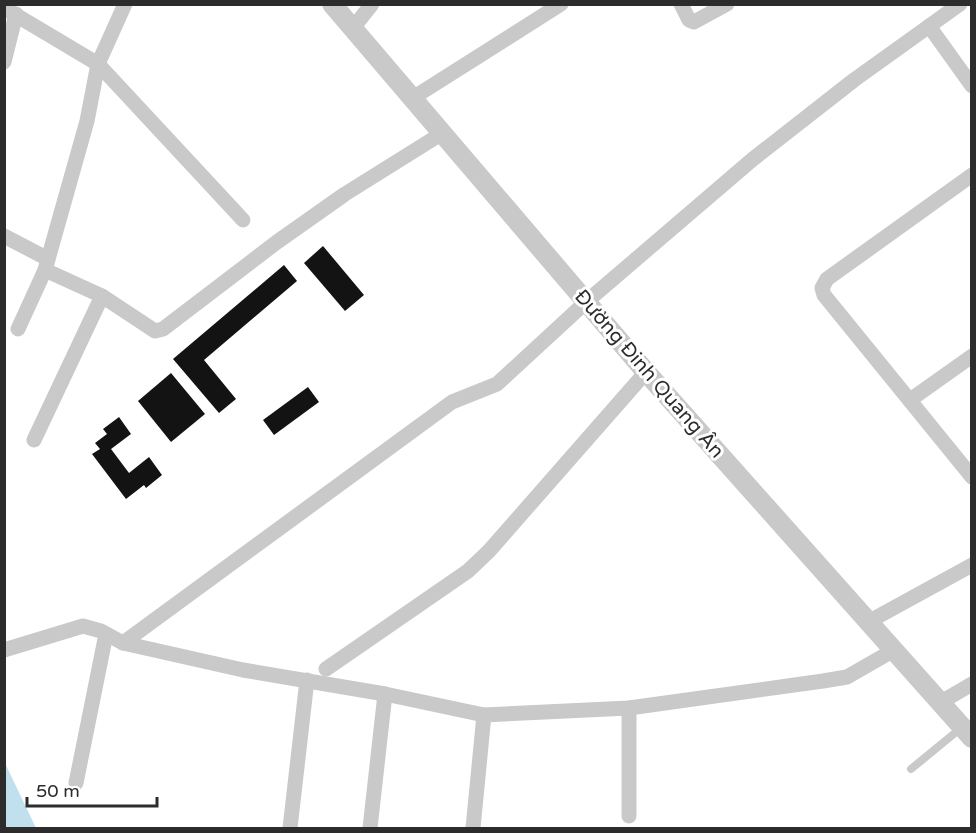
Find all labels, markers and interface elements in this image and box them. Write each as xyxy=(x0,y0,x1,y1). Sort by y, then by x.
street label: Đường Đinh Quang Ân xyxy=(569,284,729,463)
scale bar xyxy=(27,770,158,808)
text: 50 m xyxy=(36,780,80,802)

